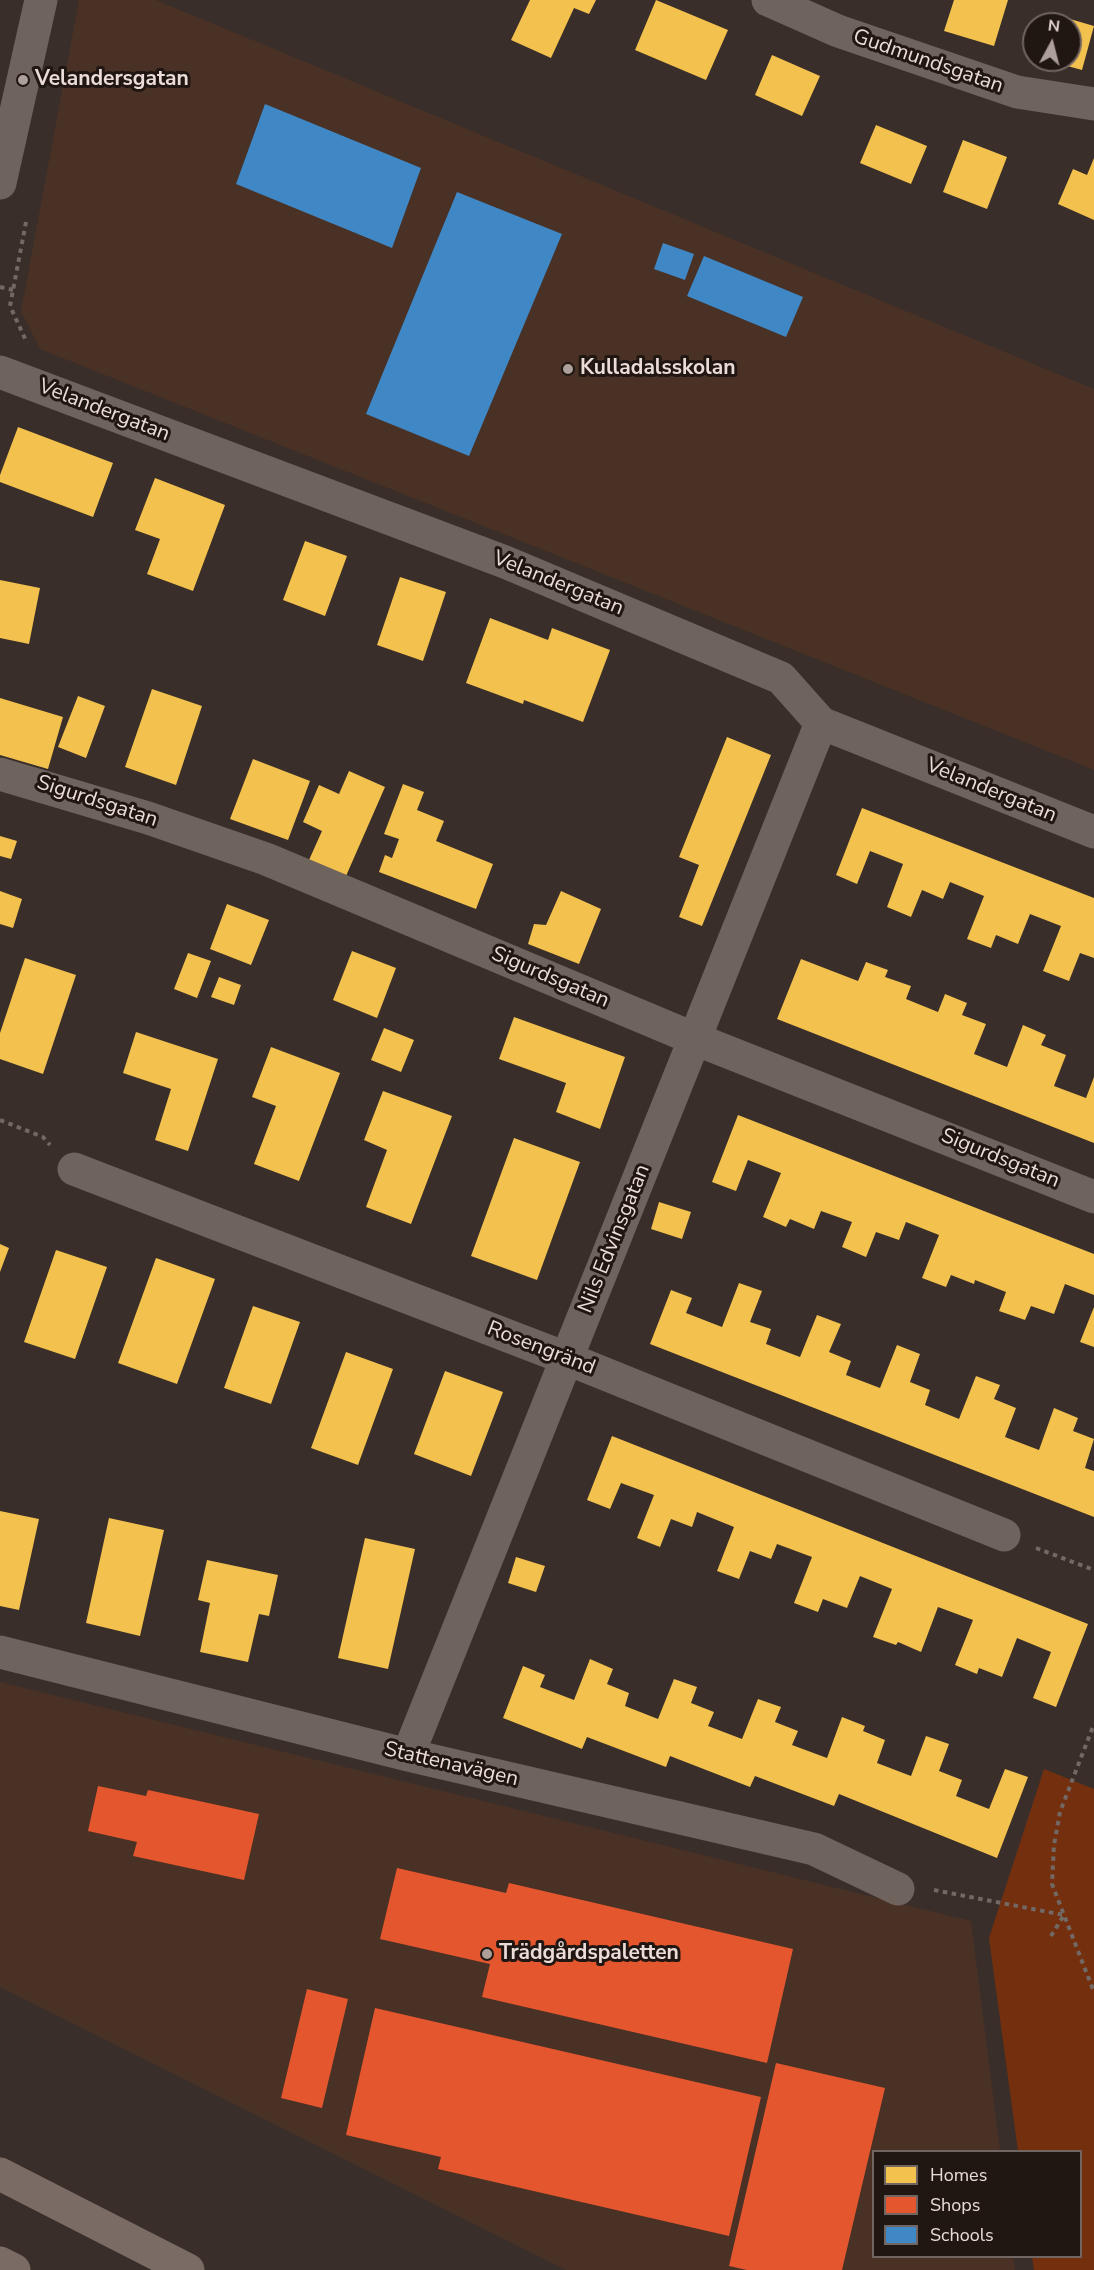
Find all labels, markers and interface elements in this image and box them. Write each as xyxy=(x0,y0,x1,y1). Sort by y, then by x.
north arrow xyxy=(1022,12,1082,72)
text: N xyxy=(1047,14,1061,38)
street label: Gudmundsgatan xyxy=(850,25,1006,99)
place label: Velandersgatan xyxy=(35,67,189,93)
marker: Velandersgatan xyxy=(16,73,30,87)
place label: Kulladalsskolan xyxy=(580,356,736,382)
marker: Kulladalsskolan xyxy=(561,362,575,376)
street label: Velandergatan xyxy=(35,374,173,448)
street label: Velandergatan xyxy=(489,546,627,622)
street label: Velandergatan xyxy=(922,753,1060,829)
street label: Sigurdsgatan xyxy=(33,771,161,833)
street label: Sigurdsgatan xyxy=(487,942,613,1014)
street label: Sigurdsgatan xyxy=(937,1124,1063,1194)
street label: Nils Edvinsgatan xyxy=(574,1161,656,1317)
street label: Rosengränd xyxy=(483,1317,599,1381)
street label: Stattenavägen xyxy=(381,1737,521,1793)
place label: Trädgårdspaletten xyxy=(499,1941,679,1967)
marker: Trädgårdspaletten xyxy=(480,1947,494,1961)
legend xyxy=(872,2150,1082,2258)
text: Homes xyxy=(930,2163,987,2187)
text: Shops xyxy=(930,2193,980,2217)
text: Schools xyxy=(930,2223,994,2247)

